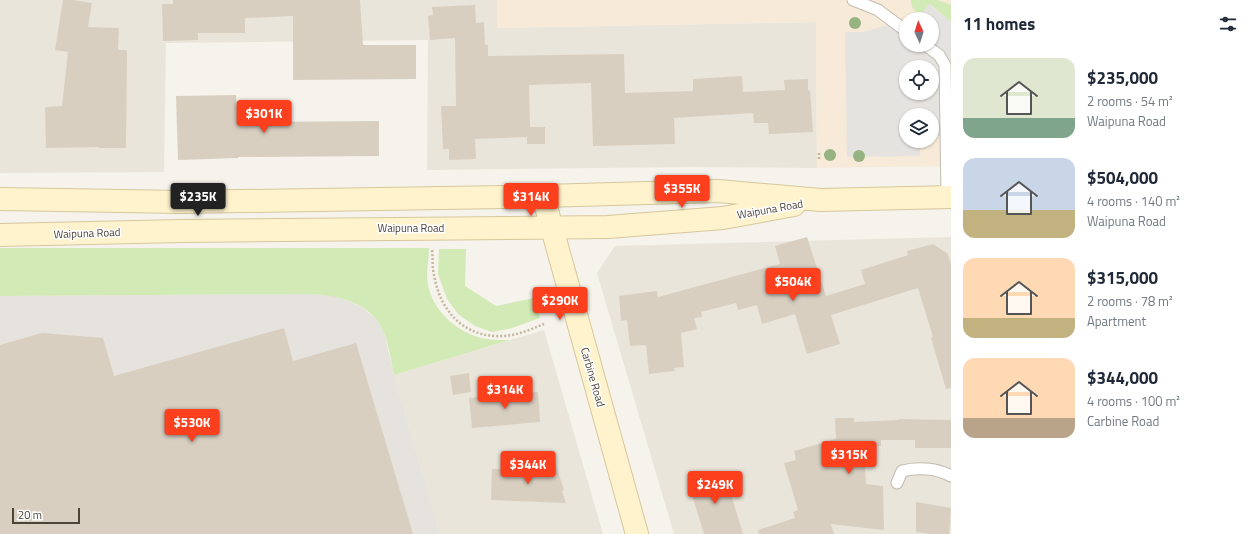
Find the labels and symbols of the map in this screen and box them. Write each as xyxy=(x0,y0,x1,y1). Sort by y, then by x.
north arrow xyxy=(899,12,939,52)
pin: $301K xyxy=(236,100,292,134)
pin: $355K xyxy=(654,175,710,209)
pin: $235K xyxy=(170,183,226,217)
pin: $314K xyxy=(503,183,559,217)
street label: Waipuna Road xyxy=(736,195,804,223)
street label: Waipuna Road xyxy=(378,220,445,236)
street label: Waipuna Road xyxy=(53,224,121,242)
pin: $504K xyxy=(765,268,821,302)
pin: $290K xyxy=(532,287,588,321)
street label: Carbine Road xyxy=(577,345,609,409)
pin: $314K xyxy=(477,376,533,410)
pin: $530K xyxy=(164,409,220,443)
pin: $315K xyxy=(821,441,877,475)
pin: $344K xyxy=(500,451,556,485)
pin: $249K xyxy=(687,471,743,505)
scale bar xyxy=(12,506,80,525)

